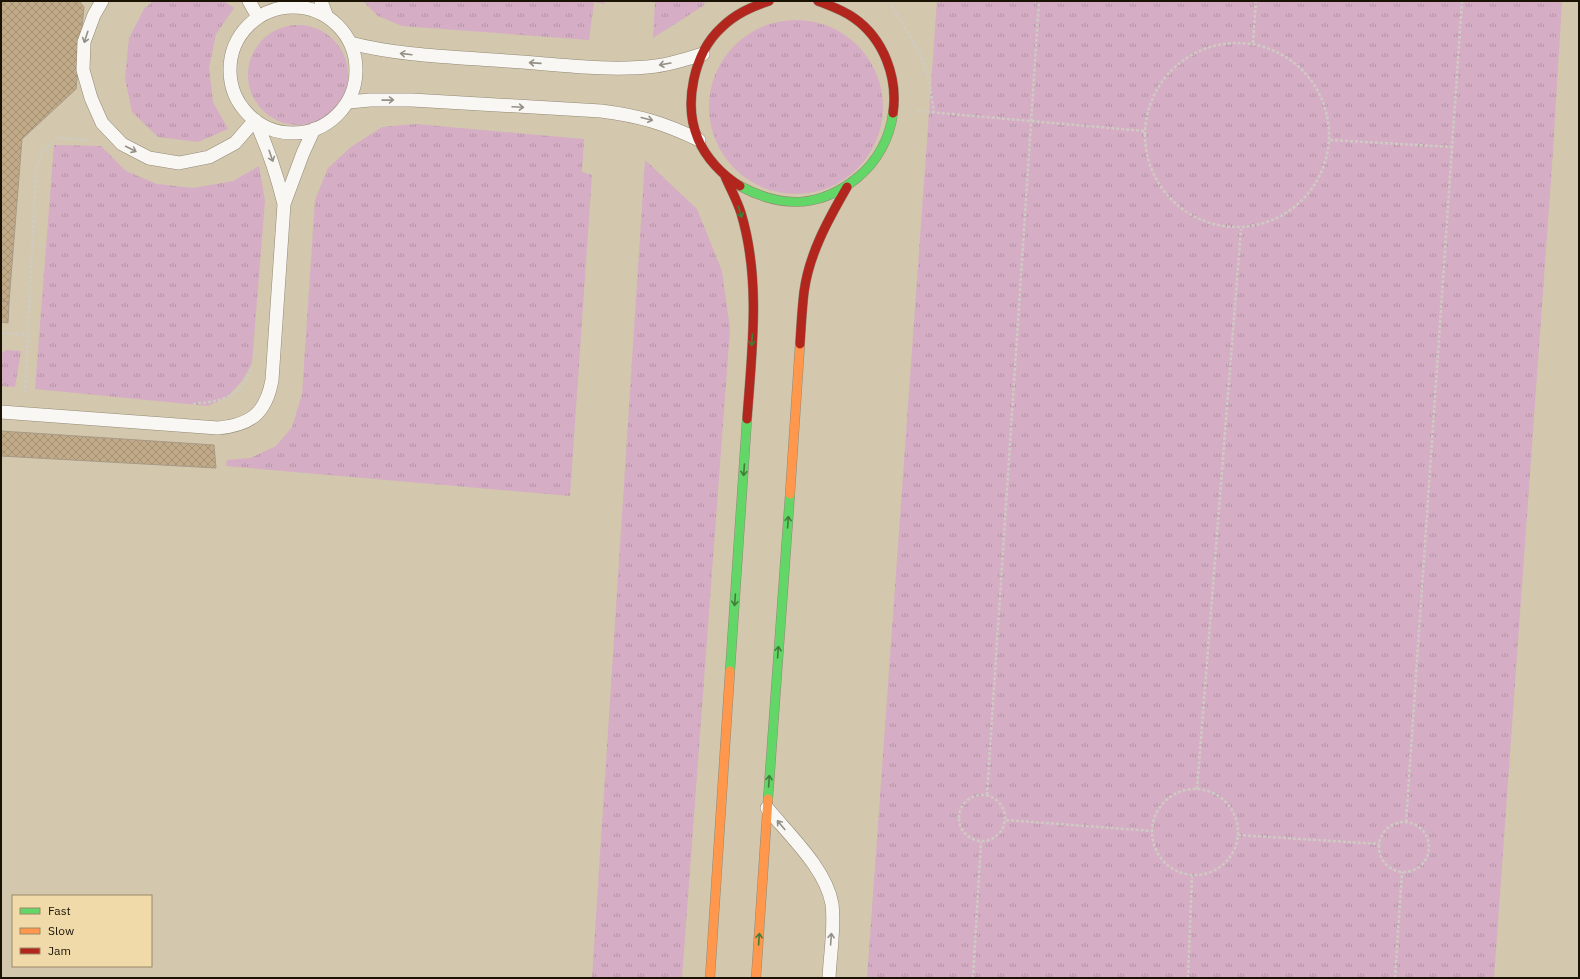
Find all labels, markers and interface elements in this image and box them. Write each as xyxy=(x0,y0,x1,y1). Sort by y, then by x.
one-way arrow xyxy=(82,30,90,42)
one-way arrow xyxy=(400,50,413,57)
one-way arrow xyxy=(529,59,542,66)
one-way arrow xyxy=(659,61,672,69)
one-way arrow xyxy=(381,96,394,104)
one-way arrow xyxy=(511,103,524,110)
one-way arrow xyxy=(640,116,653,123)
one-way arrow xyxy=(125,146,137,153)
one-way arrow xyxy=(267,150,275,162)
one-way arrow xyxy=(737,205,744,218)
one-way arrow xyxy=(749,333,756,346)
one-way arrow xyxy=(740,463,747,476)
one-way arrow xyxy=(784,516,791,529)
one-way arrow xyxy=(732,593,739,606)
one-way arrow xyxy=(775,646,782,659)
one-way arrow xyxy=(766,775,773,788)
one-way arrow xyxy=(777,820,786,831)
legend xyxy=(12,895,152,967)
text: Fast xyxy=(48,903,71,918)
text: Slow xyxy=(48,923,74,938)
one-way arrow xyxy=(755,933,762,946)
one-way arrow xyxy=(828,933,835,946)
text: Jam xyxy=(48,943,71,958)

